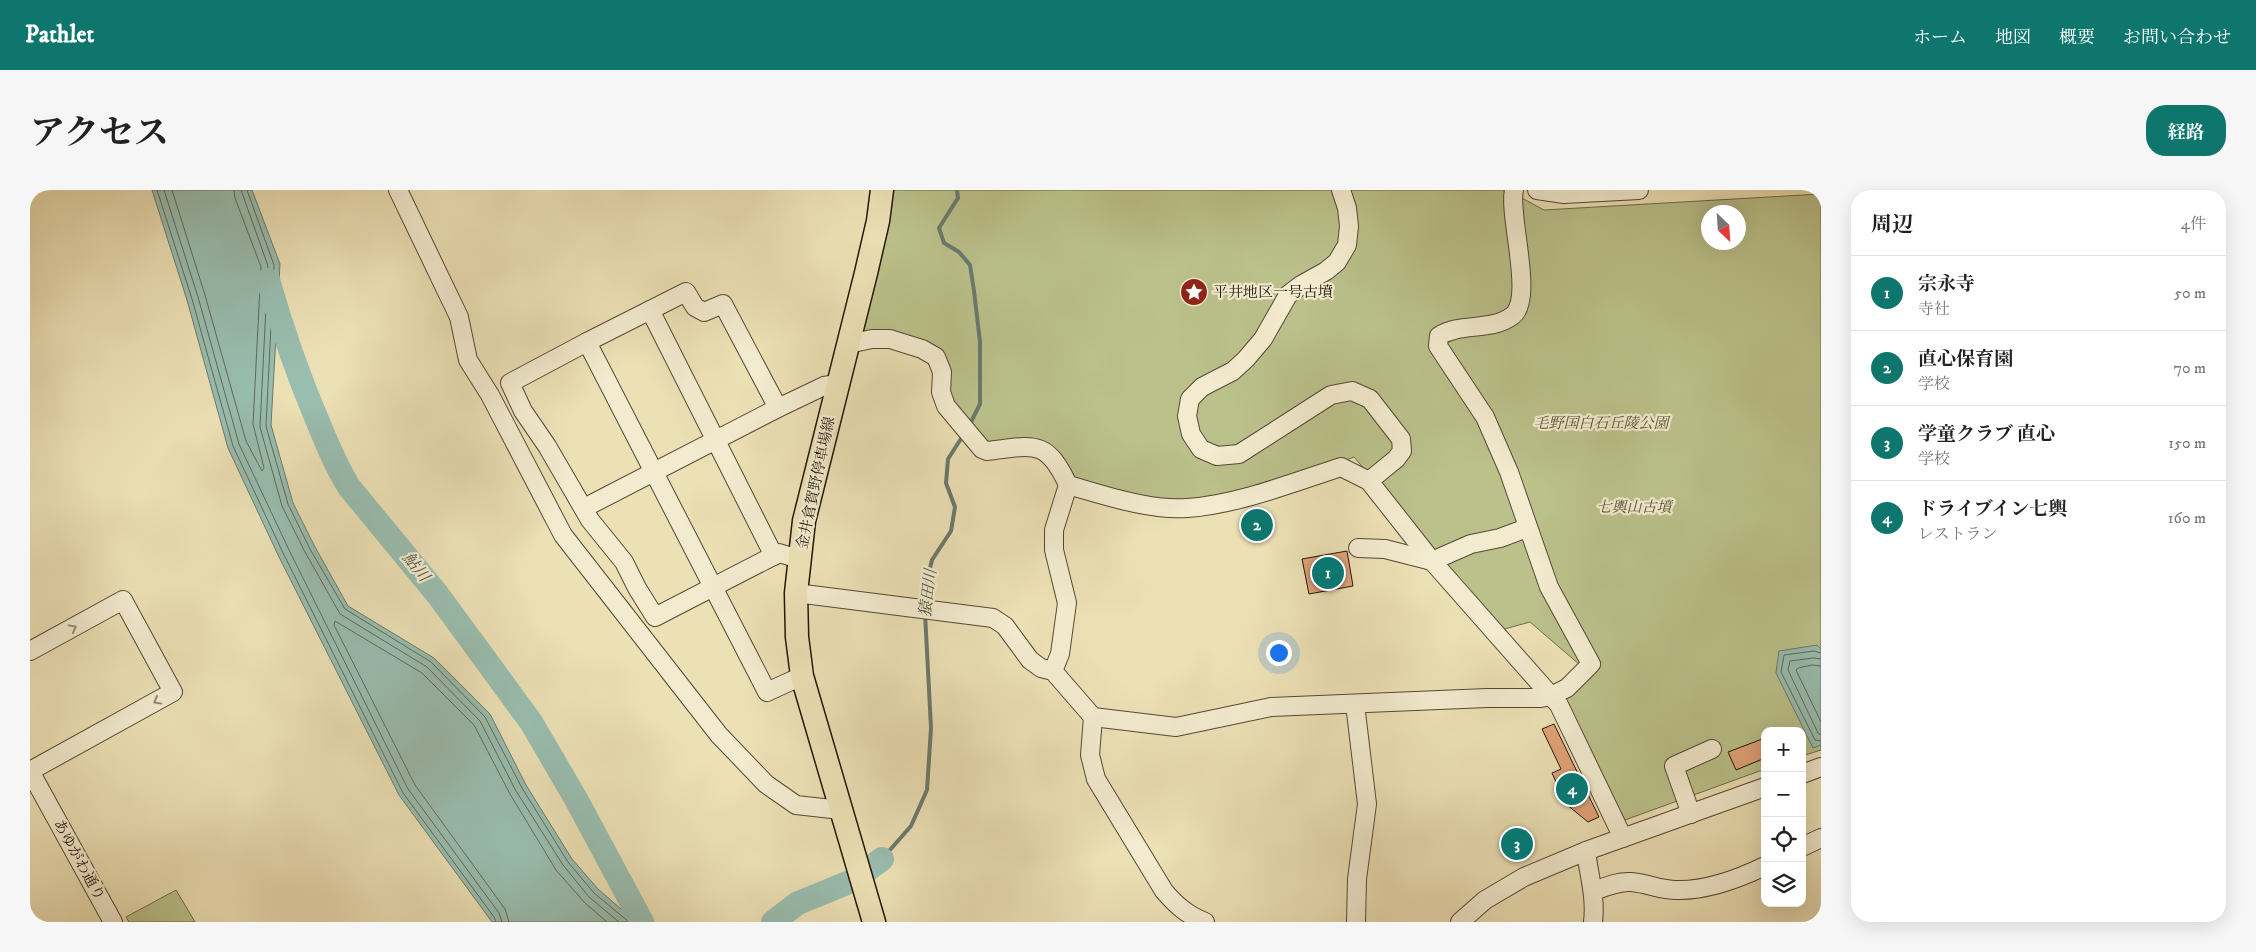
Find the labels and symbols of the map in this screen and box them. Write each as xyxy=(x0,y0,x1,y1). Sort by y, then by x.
north arrow xyxy=(1701,205,1746,250)
place icon: 平井地区一号古墳 xyxy=(1179,277,1209,307)
place label: 平井地区一号古墳 xyxy=(1213,283,1333,302)
park label: 毛野国白石丘陵公園 xyxy=(1533,414,1671,433)
street label: 金井倉賀野停車場線 xyxy=(793,415,839,551)
park label: 七輿山古墳 xyxy=(1596,498,1673,517)
pin: 2 xyxy=(1241,506,1273,544)
water label: 鮎川 xyxy=(398,548,435,587)
pin: 1 xyxy=(1312,554,1344,592)
water label: 猿田川 xyxy=(915,566,941,618)
one-way arrow xyxy=(67,624,76,634)
your location xyxy=(1266,640,1292,666)
one-way arrow xyxy=(153,695,162,705)
pin: 4 xyxy=(1556,770,1588,808)
street label: あゆがわ通り xyxy=(49,816,109,904)
pin: 3 xyxy=(1501,825,1533,863)

